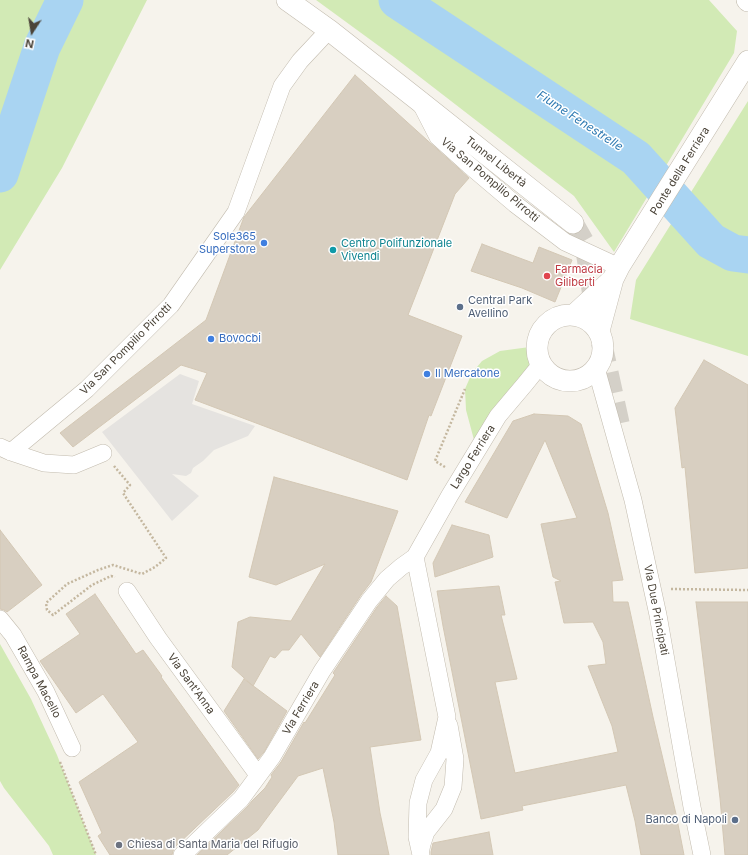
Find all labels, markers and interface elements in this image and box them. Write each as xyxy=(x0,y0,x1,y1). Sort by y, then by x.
north arrow xyxy=(12,12,52,52)
text: N xyxy=(24,36,35,51)
water label: Fiume Fenestrelle xyxy=(534,88,626,154)
street label: Ponte della Ferriera xyxy=(648,125,712,217)
street label: Tunnel Libertà xyxy=(463,134,529,190)
street label: Via San Pompilio Pirrotti xyxy=(438,135,542,225)
place label: Sole365 Superstore xyxy=(199,230,256,256)
place label: Centro Polifunzionale Vivendi xyxy=(341,237,452,263)
marker: Sole365 Superstore xyxy=(259,238,269,248)
marker: Centro Polifunzionale Vivendi xyxy=(328,245,338,255)
place label: Farmacia Giliberti xyxy=(555,263,603,289)
marker: Farmacia Giliberti xyxy=(542,271,552,281)
place label: Central Park Avellino xyxy=(468,294,532,320)
street label: Via San Pompilio Pirrotti xyxy=(77,300,175,398)
marker: Central Park Avellino xyxy=(455,302,465,312)
place label: Bovocbi xyxy=(219,332,261,346)
marker: Bovocbi xyxy=(206,334,216,344)
place label: Il Mercatone xyxy=(435,367,500,381)
marker: Il Mercatone xyxy=(422,369,432,379)
street label: Largo Ferriera xyxy=(448,422,498,492)
street label: Via Due Principati xyxy=(641,563,671,657)
street label: Rampa Macello xyxy=(14,644,64,720)
street label: Via Sant'Anna xyxy=(164,651,218,717)
street label: Via Ferriera xyxy=(280,679,322,737)
place label: Banco di Napoli xyxy=(646,813,727,827)
marker: Banco di Napoli xyxy=(730,815,740,825)
place label: Chiesa di Santa Maria del Rifugio xyxy=(127,838,298,852)
marker: Chiesa di Santa Maria del Rifugio xyxy=(114,840,124,850)

